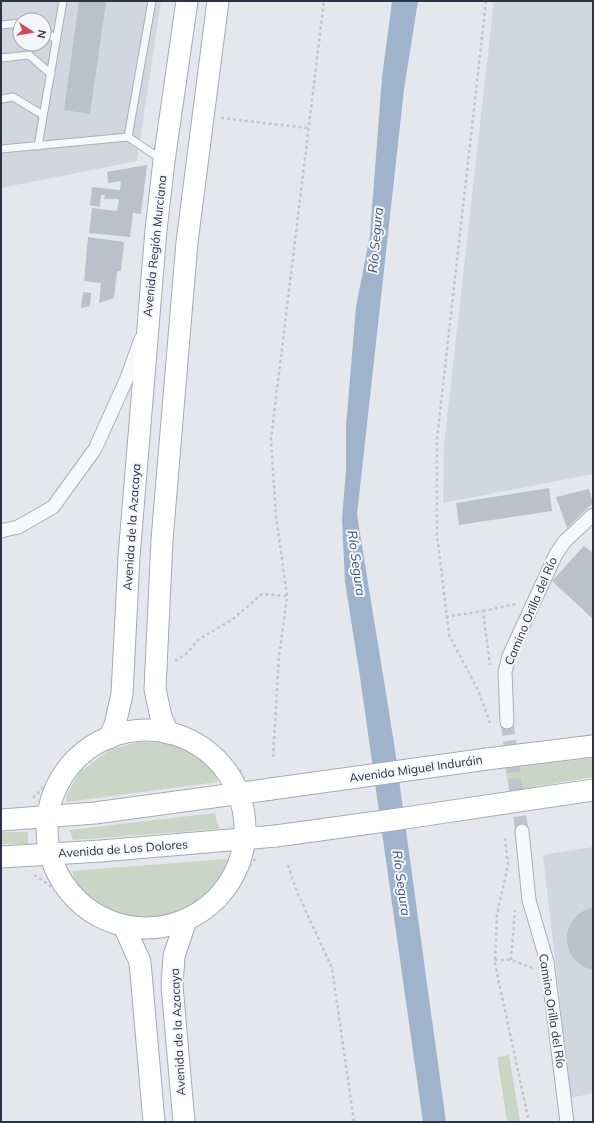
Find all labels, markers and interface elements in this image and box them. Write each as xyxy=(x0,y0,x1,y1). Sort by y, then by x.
north arrow xyxy=(12,12,52,52)
text: N xyxy=(34,29,49,40)
street label: Avenida Región Murciana xyxy=(140,174,169,317)
water label: Río Segura xyxy=(364,206,386,274)
street label: Avenida de la Azacaya xyxy=(120,463,143,591)
water label: Río Segura xyxy=(344,529,370,597)
street label: Camino Orilla del Río xyxy=(501,554,560,667)
street label: Avenida Miguel Induráin xyxy=(348,752,483,785)
street label: Avenida de Los Dolores xyxy=(57,836,189,861)
water label: Río Segura xyxy=(389,849,415,917)
street label: Camino Orilla del Río xyxy=(536,953,569,1069)
street label: Avenida de la Azacaya xyxy=(167,968,188,1096)

